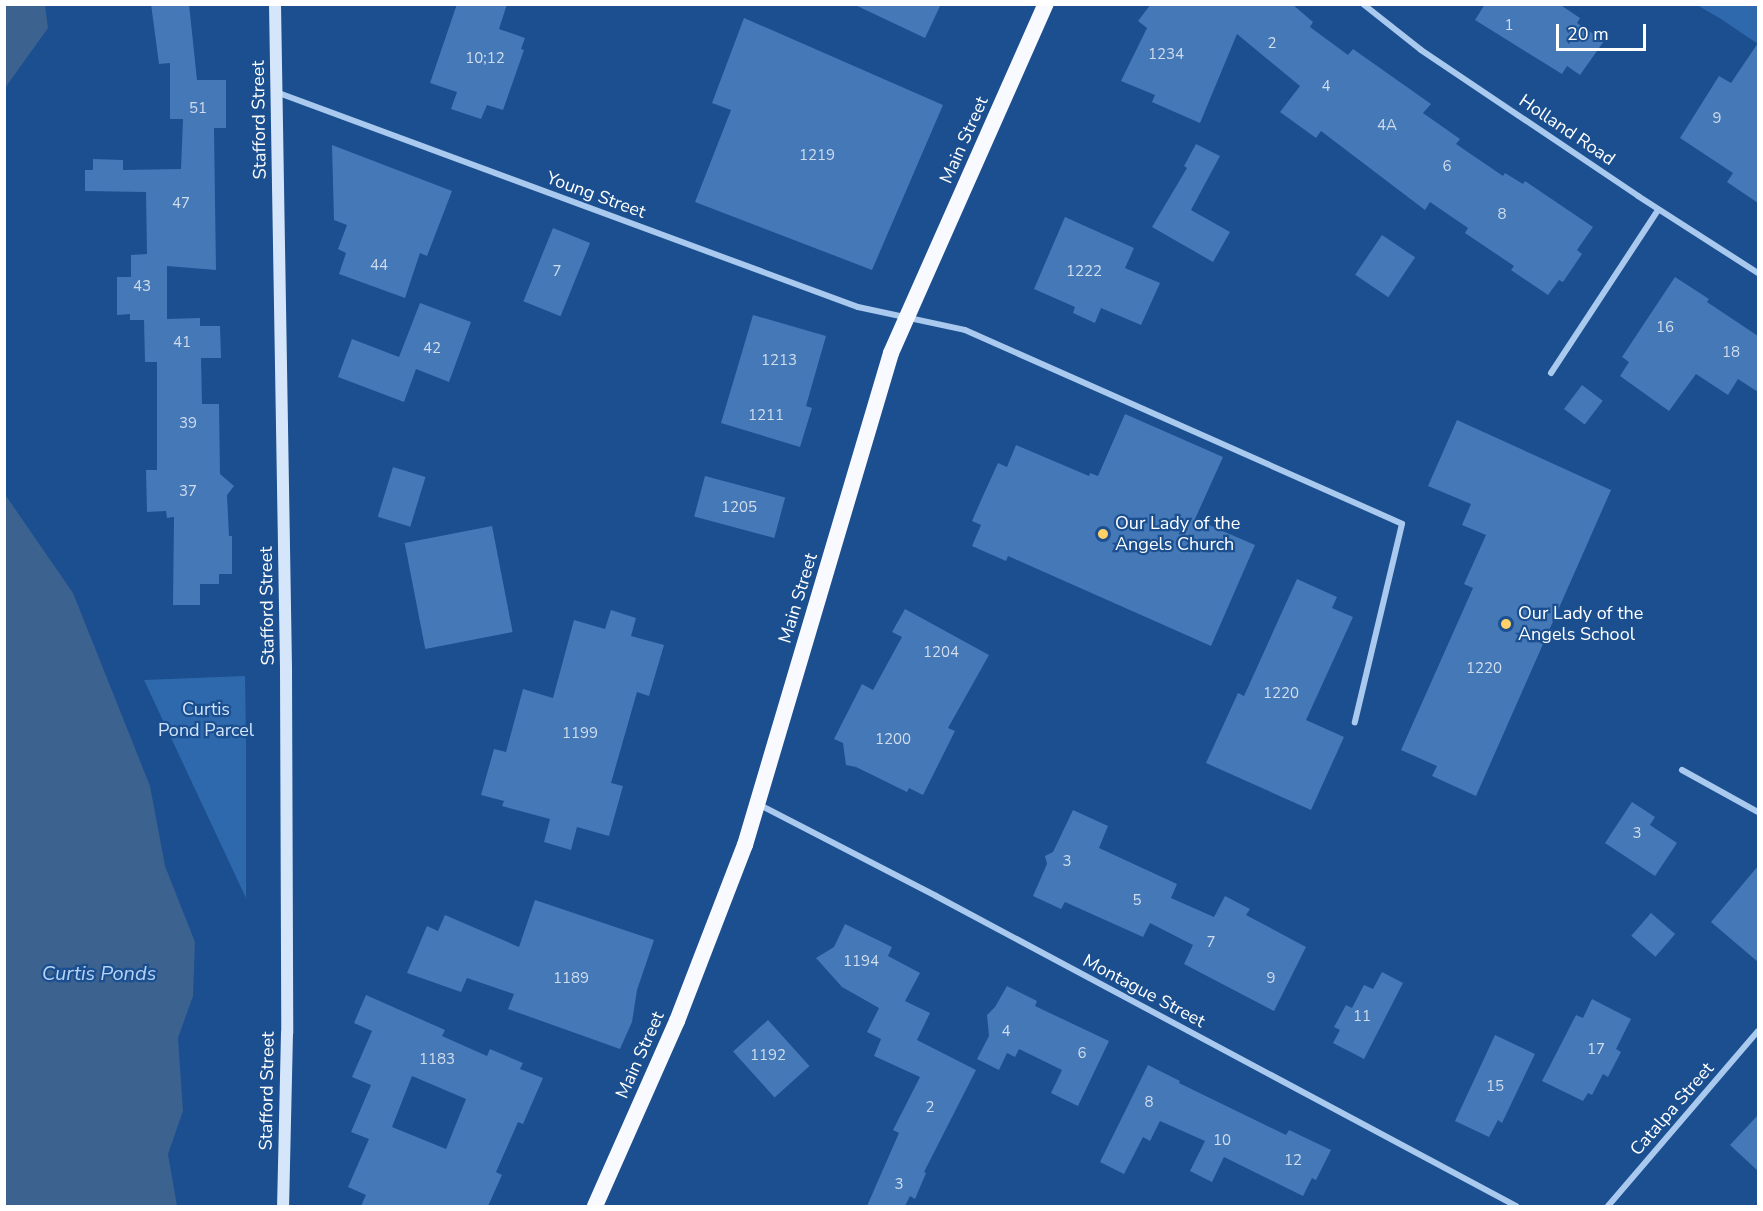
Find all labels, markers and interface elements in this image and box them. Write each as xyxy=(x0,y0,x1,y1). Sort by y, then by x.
scale bar xyxy=(1559,12,1649,50)
house number: 1 xyxy=(1505,17,1513,35)
text: 20 m xyxy=(1567,22,1609,46)
house number: 2 xyxy=(1268,35,1276,53)
house number: 1234 xyxy=(1148,46,1184,64)
house number: 10;12 xyxy=(465,50,505,68)
street label: Stafford Street xyxy=(247,60,271,180)
house number: 4 xyxy=(1322,78,1330,96)
street label: Holland Road xyxy=(1515,90,1619,170)
street label: Main Street xyxy=(935,93,993,187)
house number: 51 xyxy=(189,100,207,118)
house number: 9 xyxy=(1713,110,1721,128)
house number: 4A xyxy=(1377,117,1397,135)
house number: 1219 xyxy=(799,147,835,165)
house number: 6 xyxy=(1443,158,1451,176)
street label: Young Street xyxy=(543,167,649,223)
house number: 47 xyxy=(172,195,190,213)
house number: 8 xyxy=(1498,206,1506,224)
house number: 44 xyxy=(370,257,388,275)
house number: 7 xyxy=(553,263,561,281)
house number: 1222 xyxy=(1066,263,1102,281)
house number: 43 xyxy=(133,278,151,296)
house number: 16 xyxy=(1656,319,1674,337)
house number: 41 xyxy=(173,334,191,352)
house number: 42 xyxy=(423,340,441,358)
house number: 18 xyxy=(1722,344,1740,362)
house number: 1213 xyxy=(761,352,797,370)
house number: 1211 xyxy=(748,407,784,425)
house number: 39 xyxy=(179,415,197,433)
house number: 37 xyxy=(179,483,197,501)
house number: 1205 xyxy=(721,499,757,517)
place label: Our Lady of the Angels Church xyxy=(1115,513,1240,556)
marker: Our Lady of the Angels Church xyxy=(1096,527,1110,541)
street label: Stafford Street xyxy=(255,546,279,666)
street label: Main Street xyxy=(774,550,822,646)
place label: Our Lady of the Angels School xyxy=(1518,603,1643,646)
marker: Our Lady of the Angels School xyxy=(1499,617,1513,631)
house number: 1204 xyxy=(923,644,959,662)
house number: 1220 xyxy=(1466,660,1502,678)
house number: 1220 xyxy=(1263,685,1299,703)
park label: Curtis Pond Parcel xyxy=(158,699,254,742)
house number: 1199 xyxy=(562,725,598,743)
house number: 1200 xyxy=(875,731,911,749)
house number: 3 xyxy=(1633,825,1641,843)
house number: 3 xyxy=(1063,853,1071,871)
house number: 5 xyxy=(1133,892,1141,910)
house number: 7 xyxy=(1207,934,1215,952)
street label: Montague Street xyxy=(1079,950,1209,1032)
house number: 1194 xyxy=(843,953,879,971)
water label: Curtis Ponds xyxy=(42,961,156,985)
house number: 1189 xyxy=(553,970,589,988)
house number: 9 xyxy=(1267,970,1275,988)
street label: Main Street xyxy=(611,1008,669,1102)
house number: 11 xyxy=(1353,1008,1371,1026)
house number: 4 xyxy=(1002,1023,1010,1041)
street label: Stafford Street xyxy=(255,1031,279,1151)
house number: 17 xyxy=(1587,1041,1605,1059)
house number: 6 xyxy=(1078,1045,1086,1063)
house number: 1192 xyxy=(750,1047,786,1065)
house number: 1183 xyxy=(419,1051,455,1069)
street label: Catalpa Street xyxy=(1626,1058,1718,1160)
house number: 15 xyxy=(1486,1078,1504,1096)
house number: 8 xyxy=(1145,1094,1153,1112)
house number: 2 xyxy=(926,1099,934,1117)
house number: 10 xyxy=(1213,1132,1231,1150)
house number: 12 xyxy=(1284,1152,1302,1170)
house number: 3 xyxy=(895,1176,903,1194)

